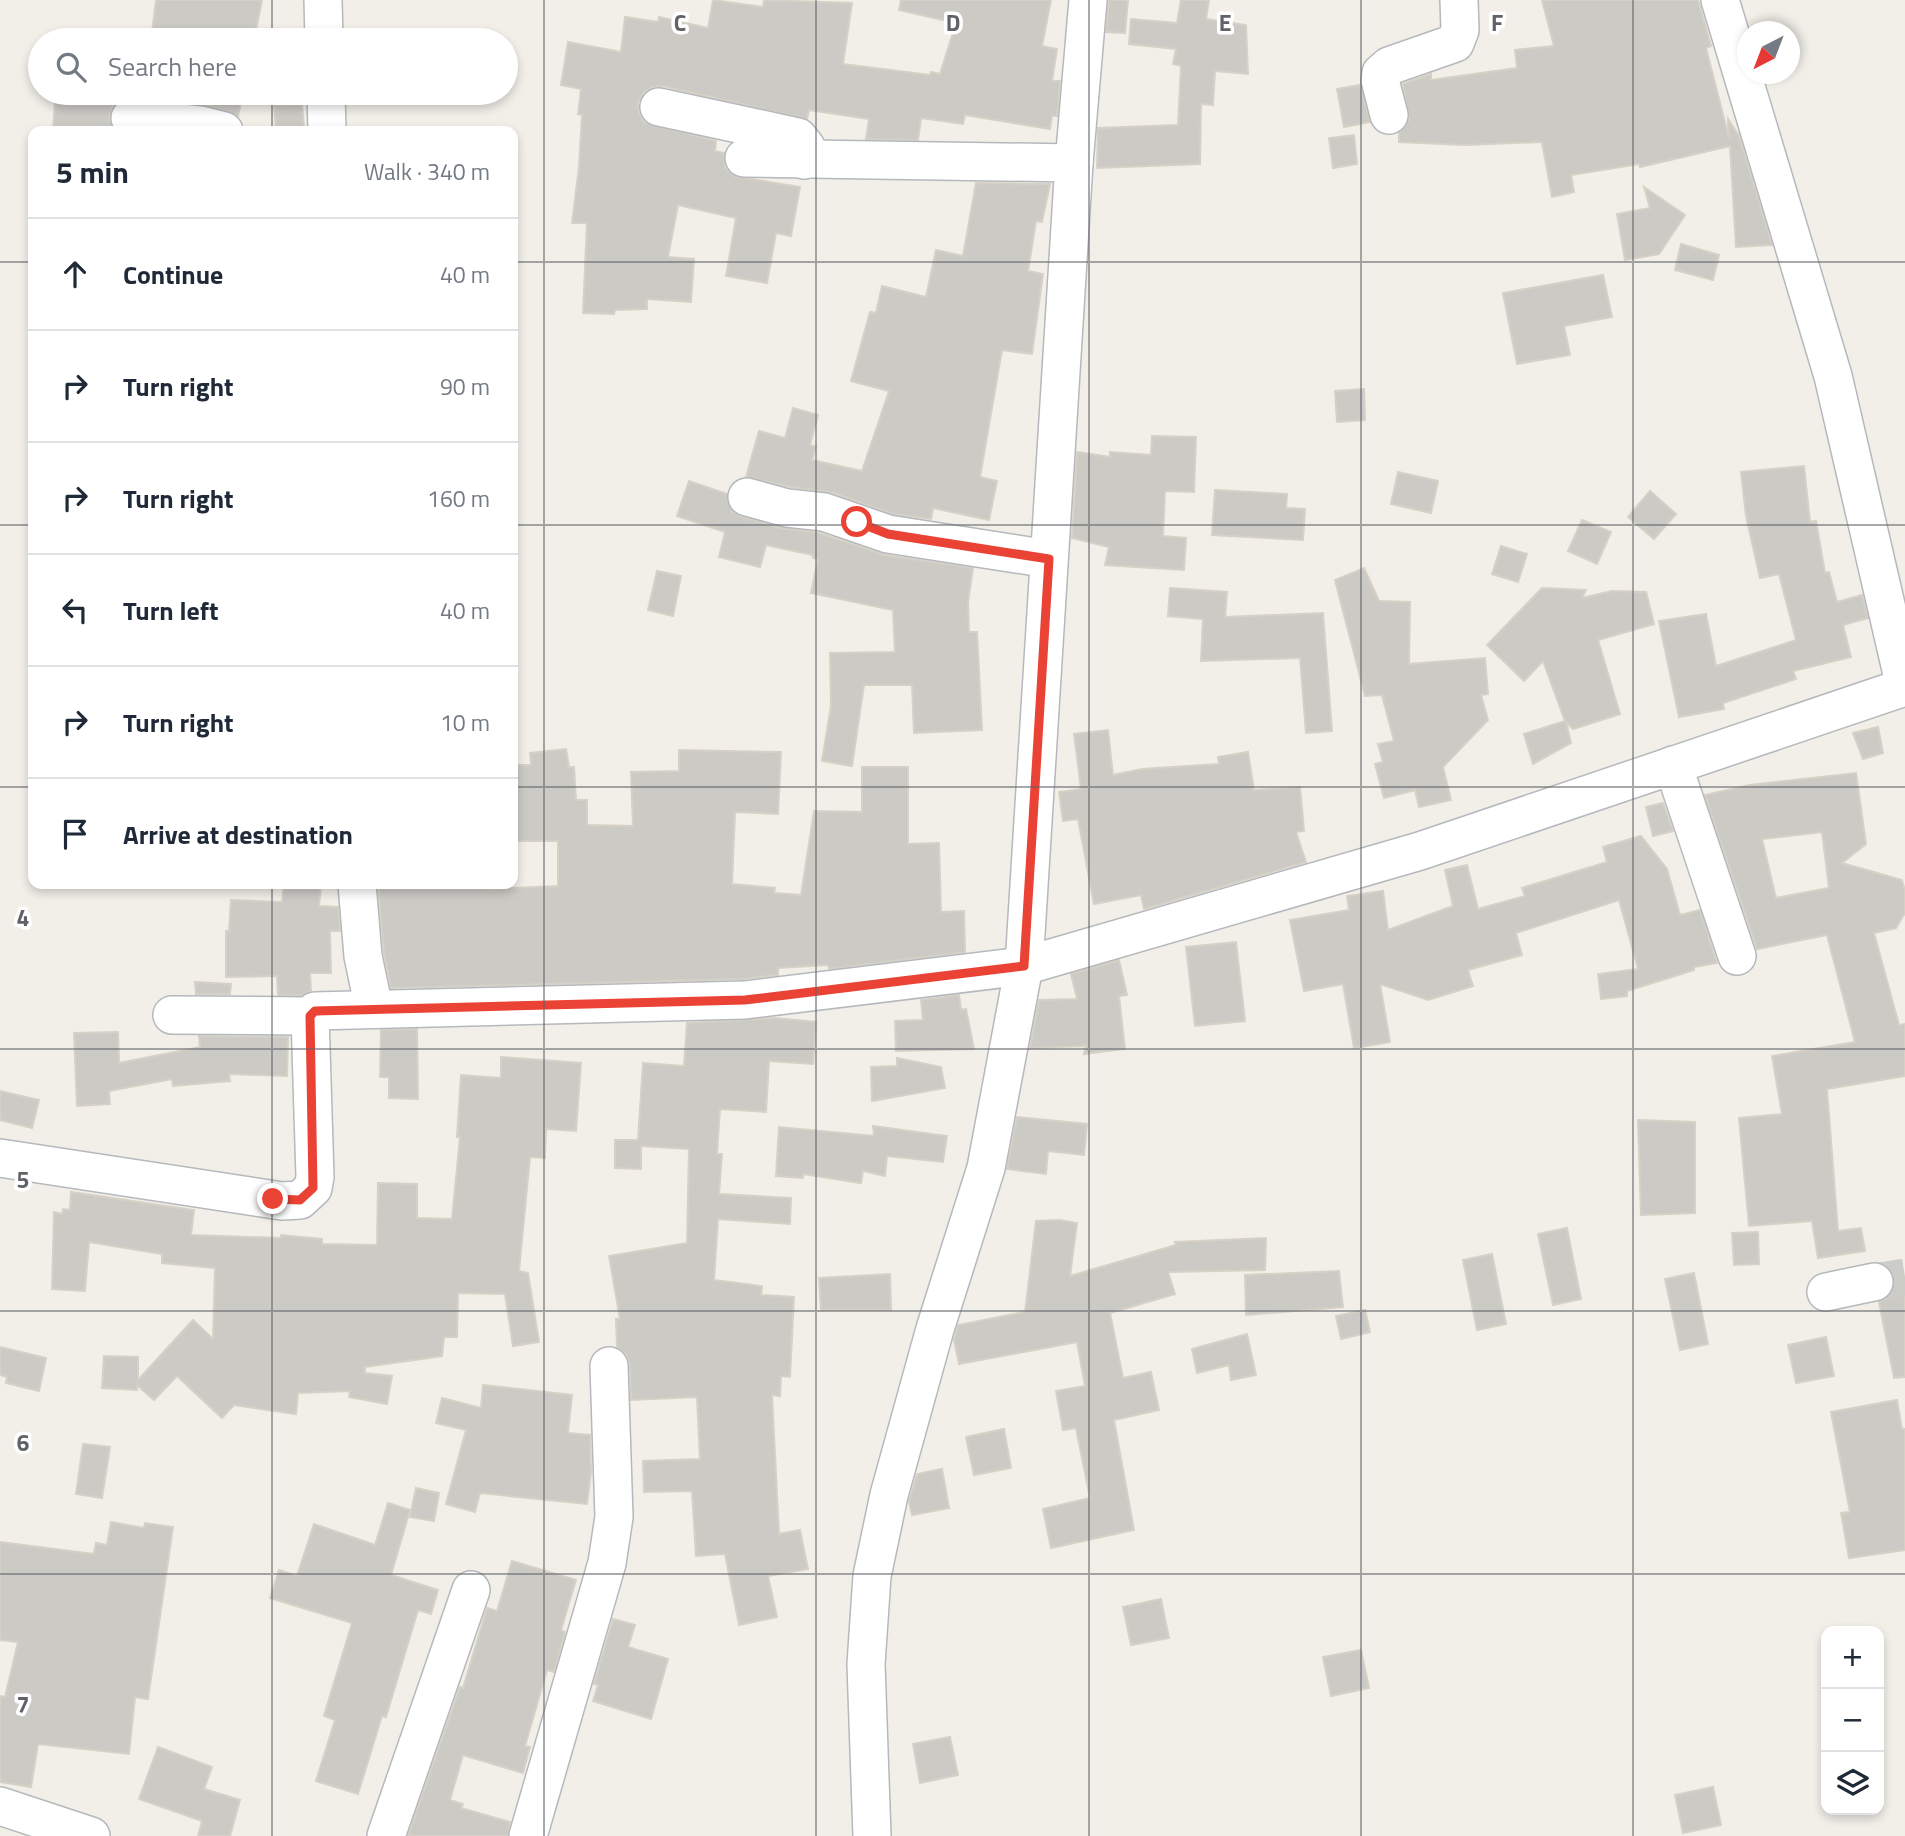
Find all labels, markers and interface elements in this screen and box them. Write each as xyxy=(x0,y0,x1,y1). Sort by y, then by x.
text: C xyxy=(674,5,686,40)
text: D xyxy=(946,5,960,40)
text: E xyxy=(1219,5,1231,40)
text: F xyxy=(1491,5,1503,40)
north arrow xyxy=(1737,21,1800,84)
search box xyxy=(28,28,518,105)
text: Search here xyxy=(108,47,237,86)
icon: search xyxy=(52,48,90,86)
text: 5 min xyxy=(56,149,129,195)
text: Walk · 340 m xyxy=(364,154,490,189)
icon: ahead xyxy=(56,255,94,293)
text: Continue xyxy=(123,255,223,294)
text: 40 m xyxy=(440,257,490,292)
icon: right xyxy=(56,367,94,405)
text: Turn right xyxy=(123,367,234,406)
text: 90 m xyxy=(440,369,490,404)
icon: right xyxy=(56,479,94,517)
text: Turn right xyxy=(123,479,234,518)
text: 160 m xyxy=(427,481,490,516)
route start xyxy=(841,506,872,537)
icon: left xyxy=(56,591,94,629)
text: Turn left xyxy=(123,591,218,630)
text: 40 m xyxy=(440,593,490,628)
icon: right xyxy=(56,703,94,741)
text: Turn right xyxy=(123,703,234,742)
text: 10 m xyxy=(440,705,490,740)
icon: arrive xyxy=(56,815,94,853)
text: Arrive at destination xyxy=(123,815,353,854)
text: 4 xyxy=(17,900,29,935)
text: 5 xyxy=(17,1162,29,1197)
route end xyxy=(257,1183,288,1214)
text: 6 xyxy=(17,1425,30,1460)
map controls xyxy=(1821,1626,1884,1815)
button: + xyxy=(1821,1626,1884,1689)
text: 7 xyxy=(17,1687,29,1722)
button: − xyxy=(1821,1689,1884,1752)
button: layers xyxy=(1821,1752,1884,1815)

